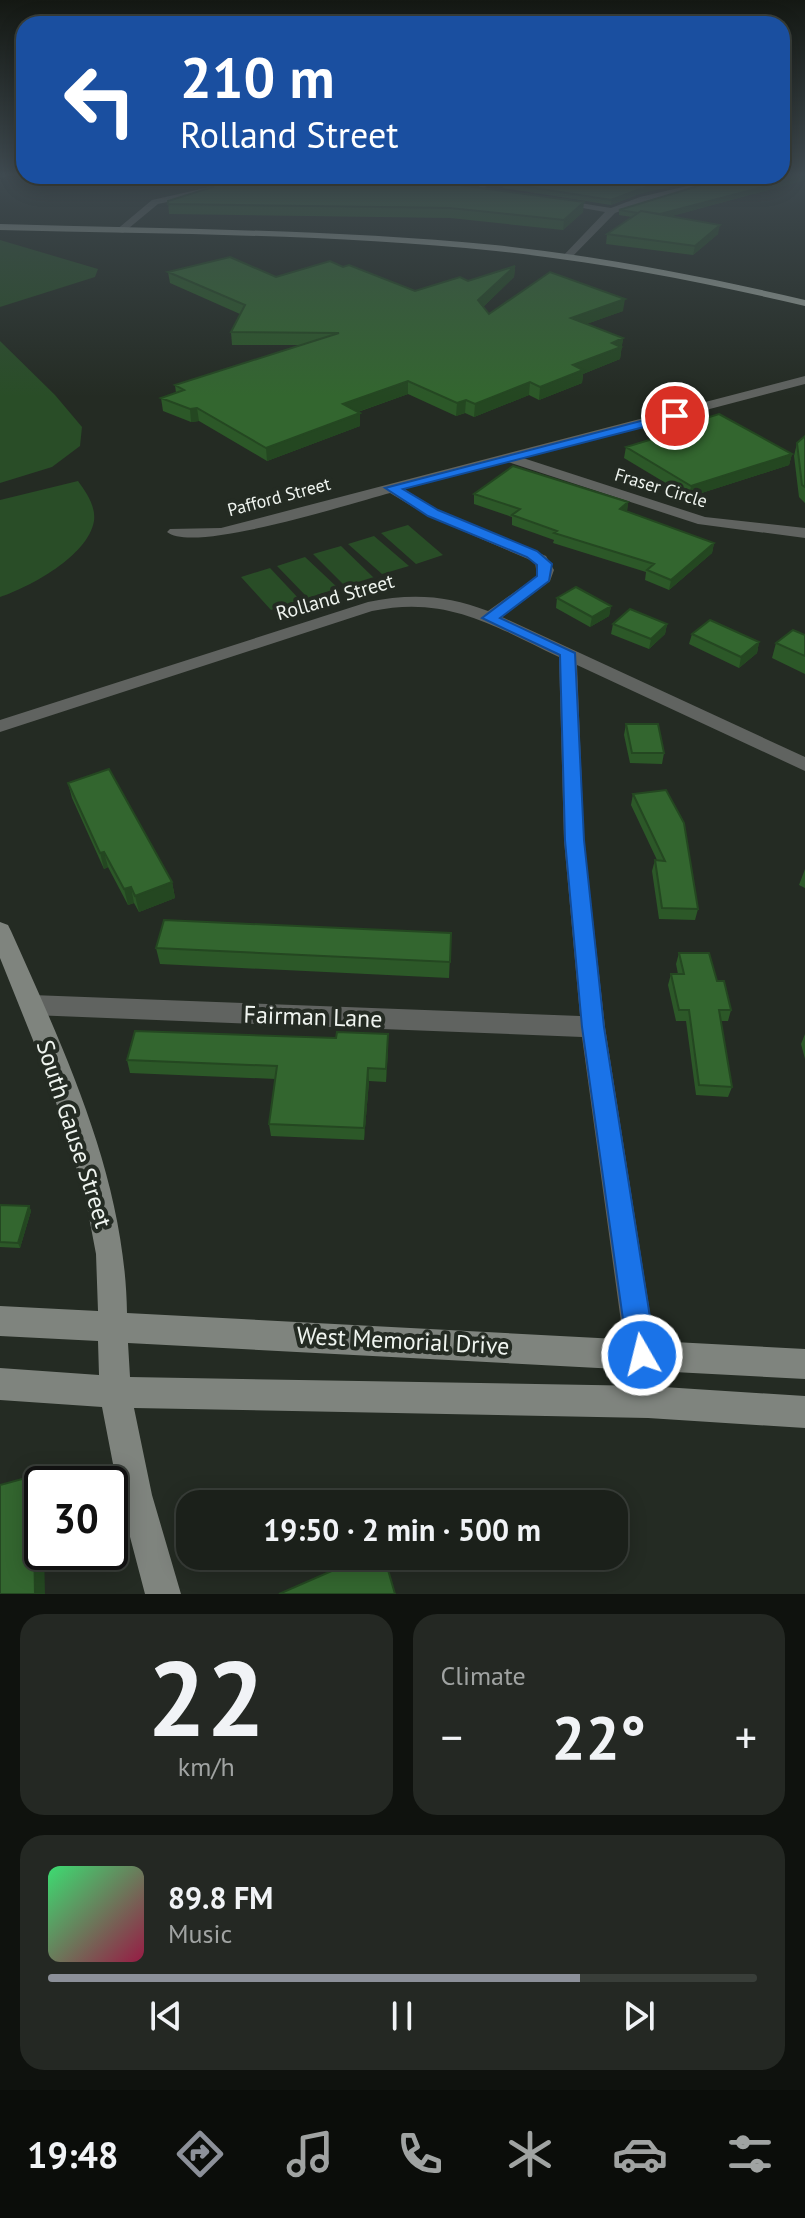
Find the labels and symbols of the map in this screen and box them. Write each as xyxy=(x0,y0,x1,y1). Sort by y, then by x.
pin xyxy=(641,382,709,450)
street label: Fraser Circle xyxy=(612,463,710,513)
street label: Pafford Street xyxy=(225,472,333,521)
street label: Rolland Street xyxy=(273,568,397,626)
street label: Fairman Lane xyxy=(243,999,383,1034)
street label: South Gause Street xyxy=(29,1036,119,1232)
position arrow xyxy=(600,1313,684,1397)
street label: West Memorial Drive xyxy=(296,1319,510,1362)
speed limit sign: 30 xyxy=(24,1466,128,1570)

